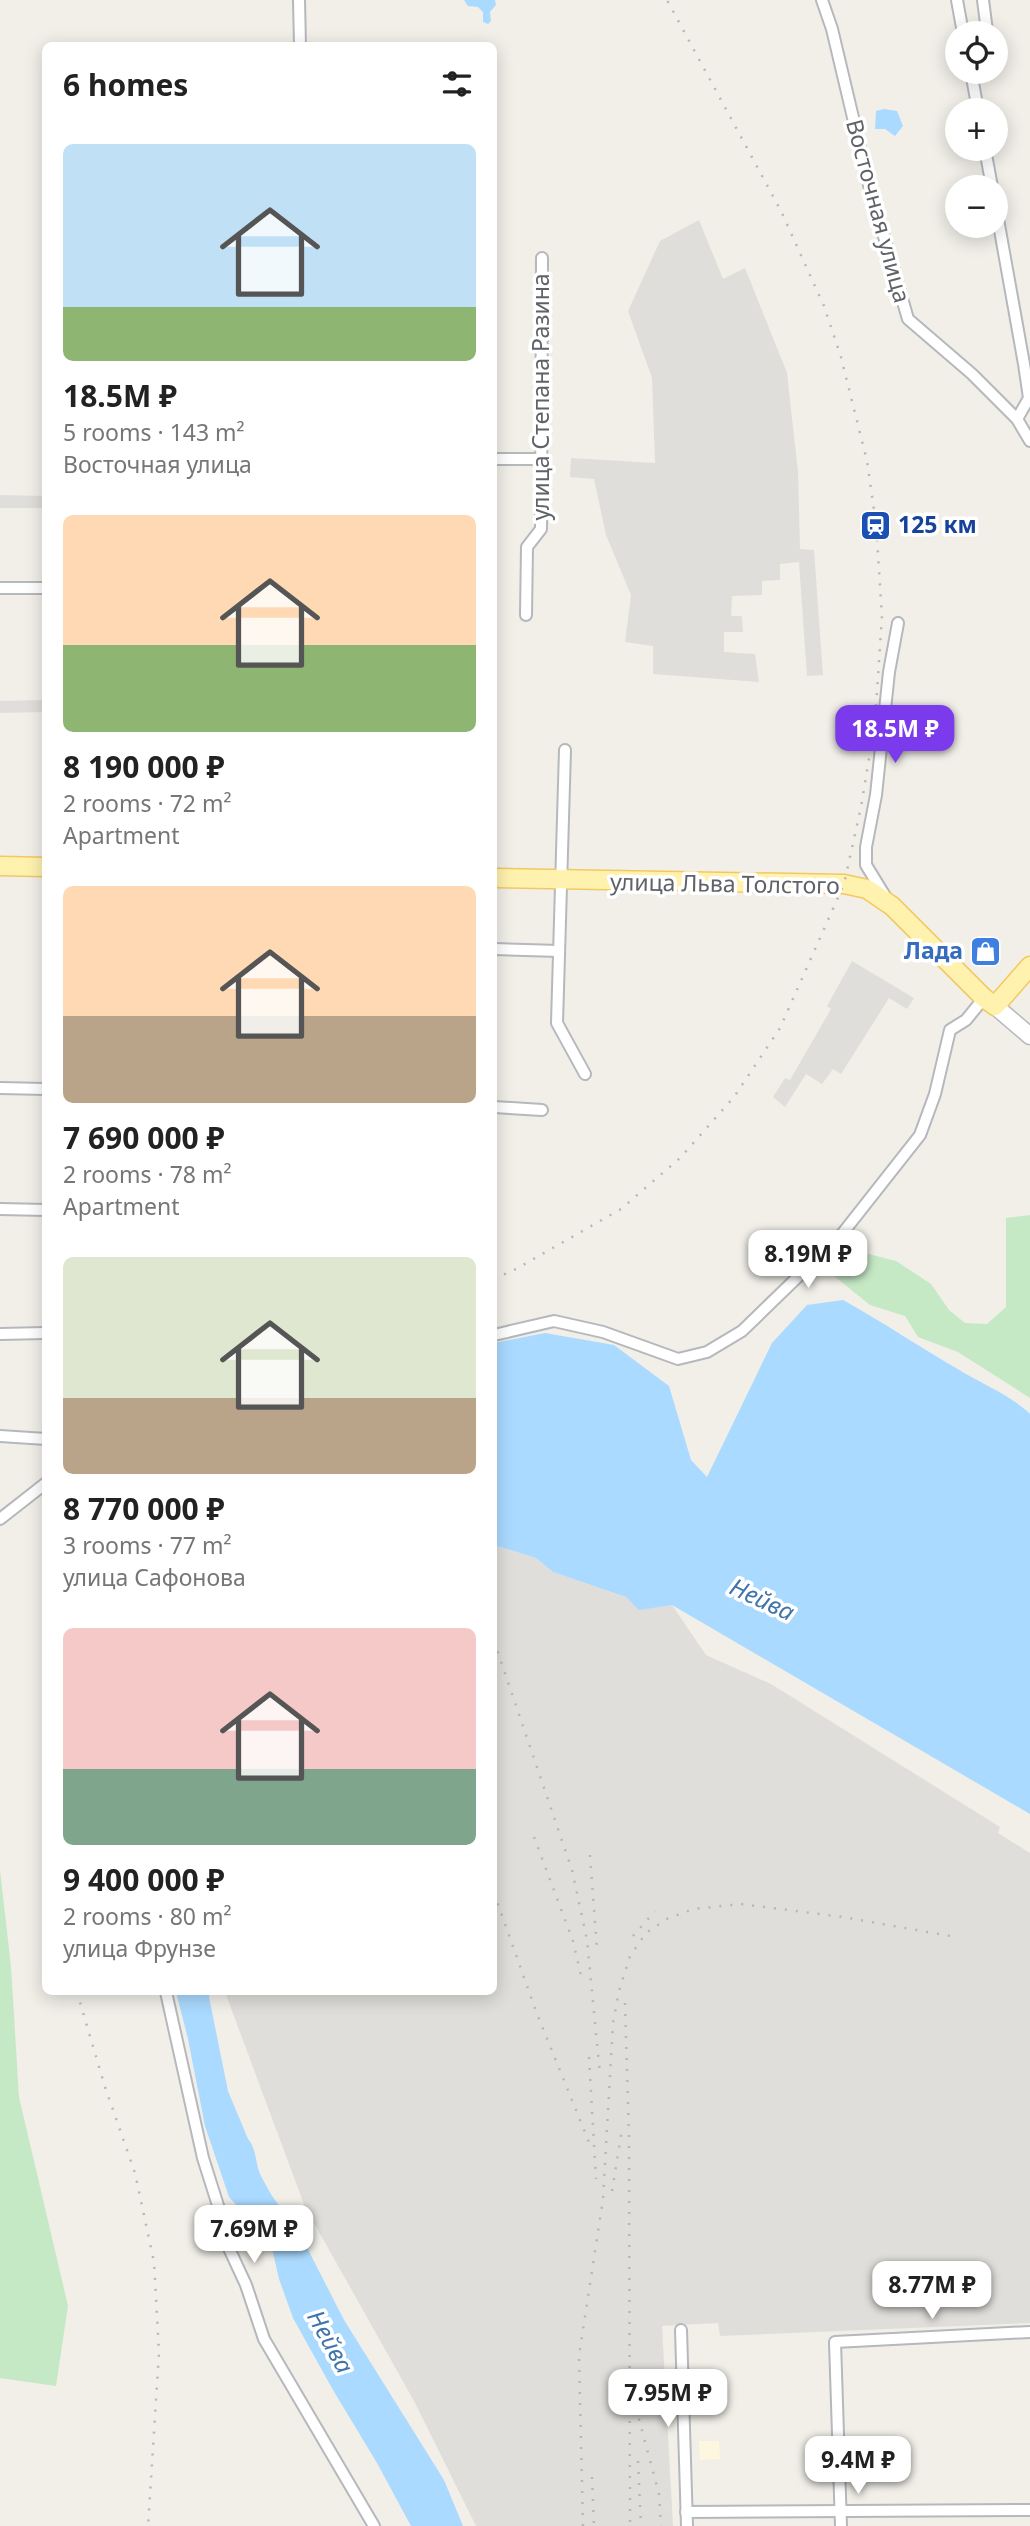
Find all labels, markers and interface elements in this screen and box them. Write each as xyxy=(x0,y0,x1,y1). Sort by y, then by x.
map controls xyxy=(945,21,1008,238)
button: locate xyxy=(945,21,1008,84)
text: 6 homes xyxy=(63,64,188,105)
icon: filters xyxy=(438,65,476,103)
button: + xyxy=(945,98,1008,161)
street label: Восточная улица xyxy=(839,115,919,306)
button: − xyxy=(945,175,1008,238)
icon: home xyxy=(207,189,333,315)
street label: улица Степана Разина xyxy=(524,273,556,521)
text: 18.5M ₽ xyxy=(63,375,177,416)
text: 5 rooms · 143 m² xyxy=(63,416,245,448)
text: Восточная улица xyxy=(63,448,252,480)
station icon: 125 км xyxy=(858,508,892,542)
place label: 125 км xyxy=(898,508,977,540)
icon: home xyxy=(207,560,333,686)
pin: 18.5M ₽ xyxy=(830,706,960,765)
text: 18.5M ₽ xyxy=(851,712,939,744)
text: 8 190 000 ₽ xyxy=(63,746,225,787)
text: 2 rooms · 72 m² xyxy=(63,787,232,819)
text: Apartment xyxy=(63,819,180,851)
street label: улица Льва Толстого xyxy=(610,865,840,901)
icon: home xyxy=(207,931,333,1057)
place label: Лада xyxy=(904,934,963,966)
shop icon: Лада xyxy=(969,934,1003,968)
text: 7 690 000 ₽ xyxy=(63,1117,225,1158)
text: 2 rooms · 78 m² xyxy=(63,1158,232,1190)
text: Apartment xyxy=(63,1190,180,1222)
pin: 8.19M ₽ xyxy=(743,1230,873,1290)
text: 8.19M ₽ xyxy=(764,1237,852,1269)
icon: home xyxy=(207,1302,333,1428)
text: 8 770 000 ₽ xyxy=(63,1488,225,1529)
text: 3 rooms · 77 m² xyxy=(63,1529,232,1561)
text: улица Сафонова xyxy=(63,1561,246,1593)
water label: Нейва xyxy=(725,1569,801,1628)
icon: home xyxy=(207,1673,333,1799)
text: 9 400 000 ₽ xyxy=(63,1859,225,1900)
text: 2 rooms · 80 m² xyxy=(63,1900,232,1932)
text: улица Фрунзе xyxy=(63,1932,216,1964)
pin: 7.69M ₽ xyxy=(189,2206,319,2265)
text: 7.69M ₽ xyxy=(210,2212,298,2244)
pin: 8.77M ₽ xyxy=(867,2262,997,2321)
text: 8.77M ₽ xyxy=(888,2268,976,2300)
water label: Нейва xyxy=(300,2304,362,2379)
pin: 7.95M ₽ xyxy=(603,2370,733,2429)
text: 7.95M ₽ xyxy=(624,2376,712,2408)
pin: 9.4M ₽ xyxy=(801,2436,915,2496)
text: 9.4M ₽ xyxy=(821,2443,895,2475)

